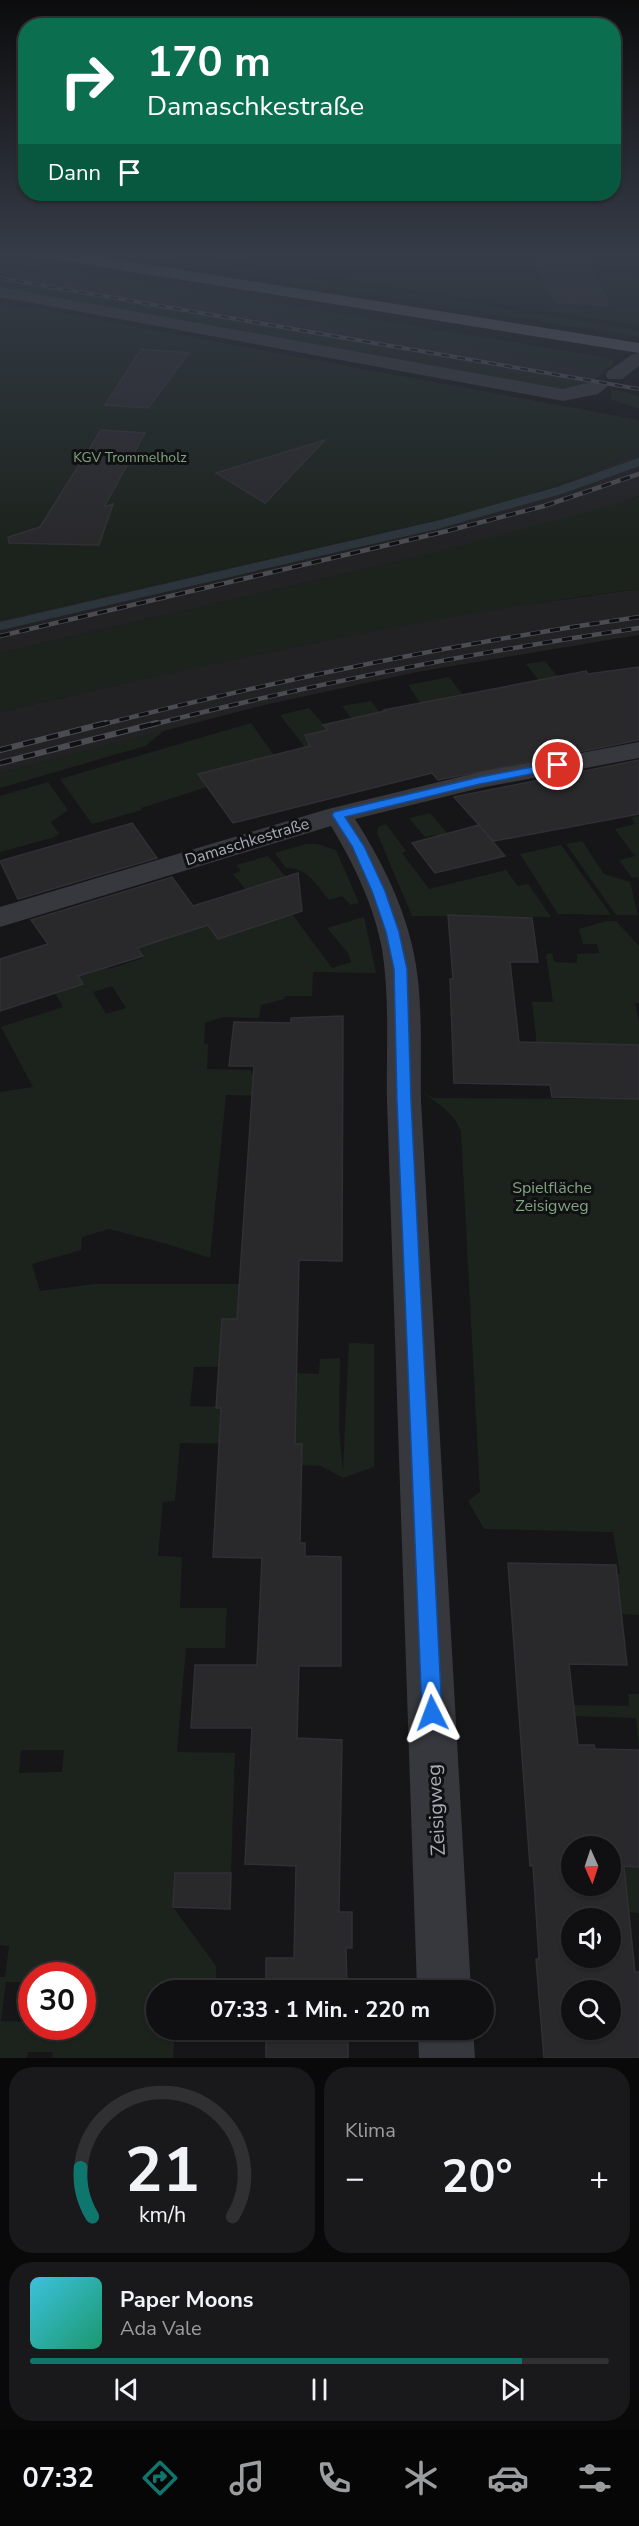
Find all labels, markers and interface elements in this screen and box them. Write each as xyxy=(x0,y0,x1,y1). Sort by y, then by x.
text: 170 m xyxy=(147,34,271,91)
icon: right xyxy=(48,42,126,120)
text: Damaschkestraße xyxy=(147,88,364,125)
icon: arrive xyxy=(113,156,146,189)
text: Dann xyxy=(48,158,101,188)
park label: KGV Trommelholz xyxy=(73,448,187,467)
pin xyxy=(532,739,583,790)
icon: arrive xyxy=(541,748,574,781)
street label: Damaschkestraße xyxy=(182,813,312,871)
park label: Spielfläche Zeisigweg xyxy=(512,1177,592,1217)
position arrow xyxy=(400,1681,464,1745)
street label: Zeisigweg xyxy=(420,1763,452,1857)
north arrow xyxy=(561,1836,621,1896)
map controls xyxy=(561,1836,621,2040)
button: sound xyxy=(561,1908,621,1968)
speed limit sign: 30 xyxy=(18,1962,96,2040)
button: search xyxy=(561,1980,621,2040)
text: 07:33 · 1 Min. · 220 m xyxy=(210,1995,430,2025)
text: Klima xyxy=(345,2117,396,2144)
text: 21 xyxy=(125,2128,199,2213)
text: 20° xyxy=(441,2147,513,2208)
text: − xyxy=(345,2156,365,2201)
text: + xyxy=(589,2156,609,2201)
text: km/h xyxy=(138,2200,186,2230)
text: Paper Moons xyxy=(120,2285,254,2315)
text: Ada Vale xyxy=(120,2315,202,2342)
icon: previous xyxy=(110,2373,143,2406)
icon: pause xyxy=(303,2373,336,2406)
icon: next xyxy=(496,2373,529,2406)
icon: directions xyxy=(139,2457,181,2499)
icon: music xyxy=(226,2457,268,2499)
icon: phone xyxy=(313,2457,355,2499)
icon: climate xyxy=(400,2457,442,2499)
icon: car xyxy=(487,2457,529,2499)
icon: filters xyxy=(574,2457,616,2499)
text: 07:32 xyxy=(23,2460,94,2497)

